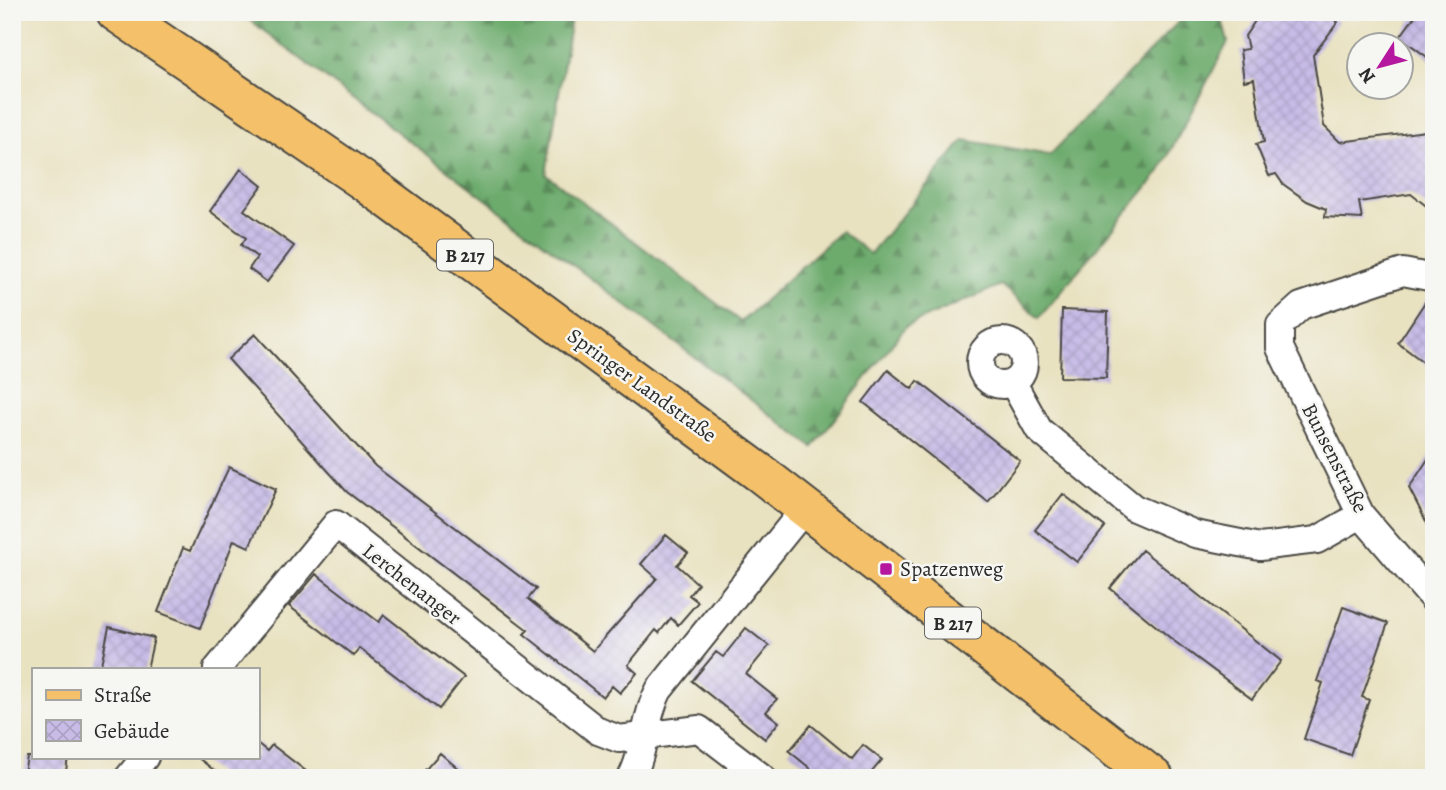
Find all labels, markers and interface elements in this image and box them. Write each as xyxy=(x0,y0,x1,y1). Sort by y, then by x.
north arrow xyxy=(1344,32,1414,102)
text: N xyxy=(1352,62,1382,89)
road number: B 217 xyxy=(437,240,493,270)
street label: Springer Landstraße xyxy=(562,321,722,449)
street label: Bunsenstraße xyxy=(1295,398,1375,518)
street label: Lerchenanger xyxy=(357,537,467,631)
place label: Spatzenweg xyxy=(900,555,1004,583)
marker: Spatzenweg xyxy=(878,561,894,577)
road number: B 217 xyxy=(925,608,981,638)
legend xyxy=(32,668,259,758)
text: Straße xyxy=(94,681,152,709)
text: Gebäude xyxy=(94,717,170,745)

